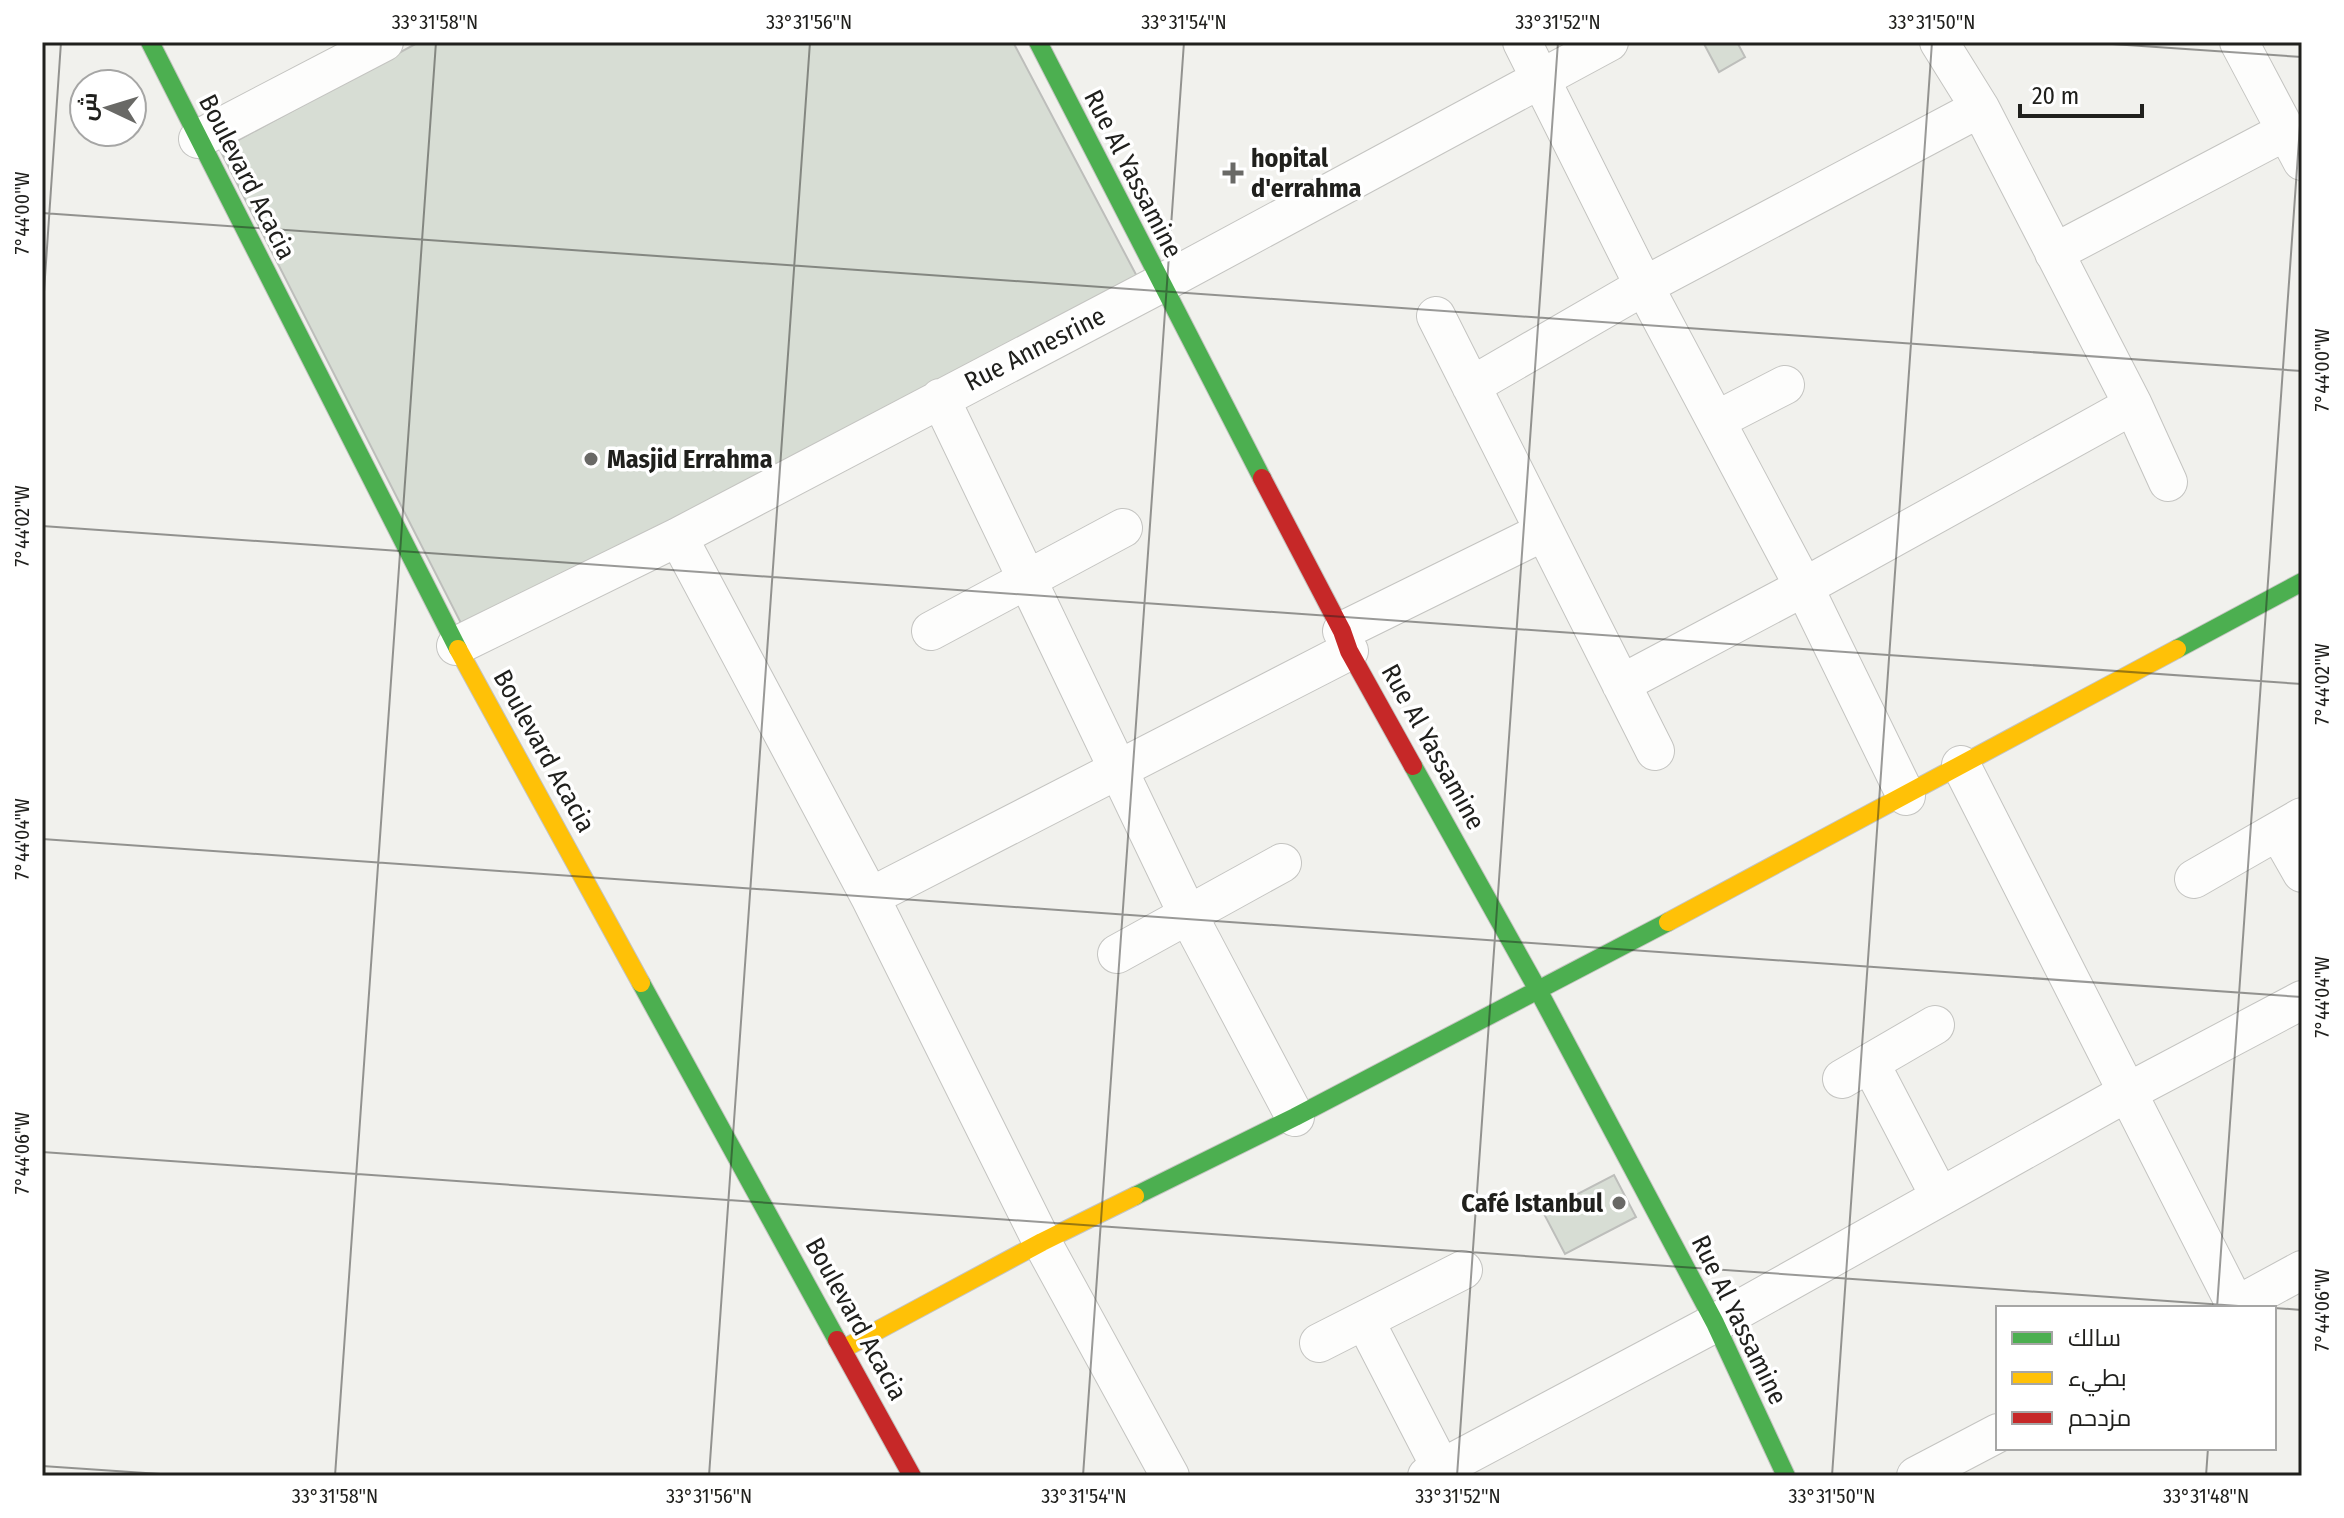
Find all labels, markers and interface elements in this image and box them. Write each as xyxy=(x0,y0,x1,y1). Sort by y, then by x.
text: 33°31'58"N xyxy=(392,10,478,34)
text: 33°31'56"N xyxy=(766,10,852,34)
text: 33°31'54"N xyxy=(1141,10,1227,34)
text: 33°31'52"N xyxy=(1515,10,1601,34)
text: 33°31'50"N xyxy=(1889,10,1975,34)
north arrow xyxy=(68,68,148,148)
scale bar xyxy=(2020,68,2142,118)
text: 20 m xyxy=(2032,82,2079,110)
street label: Rue Al Yassamine xyxy=(1077,85,1189,263)
street label: Boulevard Acacia xyxy=(192,89,302,265)
text: ش xyxy=(74,92,103,122)
place label: hopital d'errahma xyxy=(1251,143,1362,204)
marker: hopital d'errahma xyxy=(1222,162,1244,184)
text: 7°44'00"W xyxy=(10,171,34,255)
street label: Rue Annesrine xyxy=(959,300,1111,398)
text: 7°44'00"W xyxy=(2310,328,2334,412)
place label: Masjid Errahma xyxy=(607,444,773,475)
marker: Masjid Errahma xyxy=(582,450,600,468)
text: 7°44'02"W xyxy=(10,485,34,567)
text: 7°44'02"W xyxy=(2310,643,2334,725)
street label: Rue Al Yassamine xyxy=(1375,659,1491,835)
street label: Boulevard Acacia xyxy=(487,664,601,838)
text: 7°44'04"W xyxy=(10,798,34,880)
text: 7°44'04"W xyxy=(2310,956,2334,1038)
text: 7°44'06"W xyxy=(10,1112,34,1194)
place label: Café Istanbul xyxy=(1461,1188,1604,1219)
marker: Café Istanbul xyxy=(1610,1194,1628,1212)
street label: Rue Al Yassamine xyxy=(1685,1230,1793,1410)
street label: Boulevard Acacia xyxy=(799,1232,913,1406)
text: 7°44'06"W xyxy=(2310,1269,2334,1351)
legend xyxy=(1996,1306,2276,1450)
text: سالك xyxy=(2068,1324,2121,1352)
text: بطيء xyxy=(2068,1364,2127,1397)
text: مزدحم xyxy=(2068,1404,2131,1434)
text: 33°31'58"N xyxy=(292,1484,378,1508)
text: 33°31'56"N xyxy=(666,1484,752,1508)
text: 33°31'54"N xyxy=(1041,1484,1127,1508)
text: 33°31'52"N xyxy=(1415,1484,1501,1508)
text: 33°31'50"N xyxy=(1789,1484,1875,1508)
text: 33°31'48"N xyxy=(2163,1484,2249,1508)

